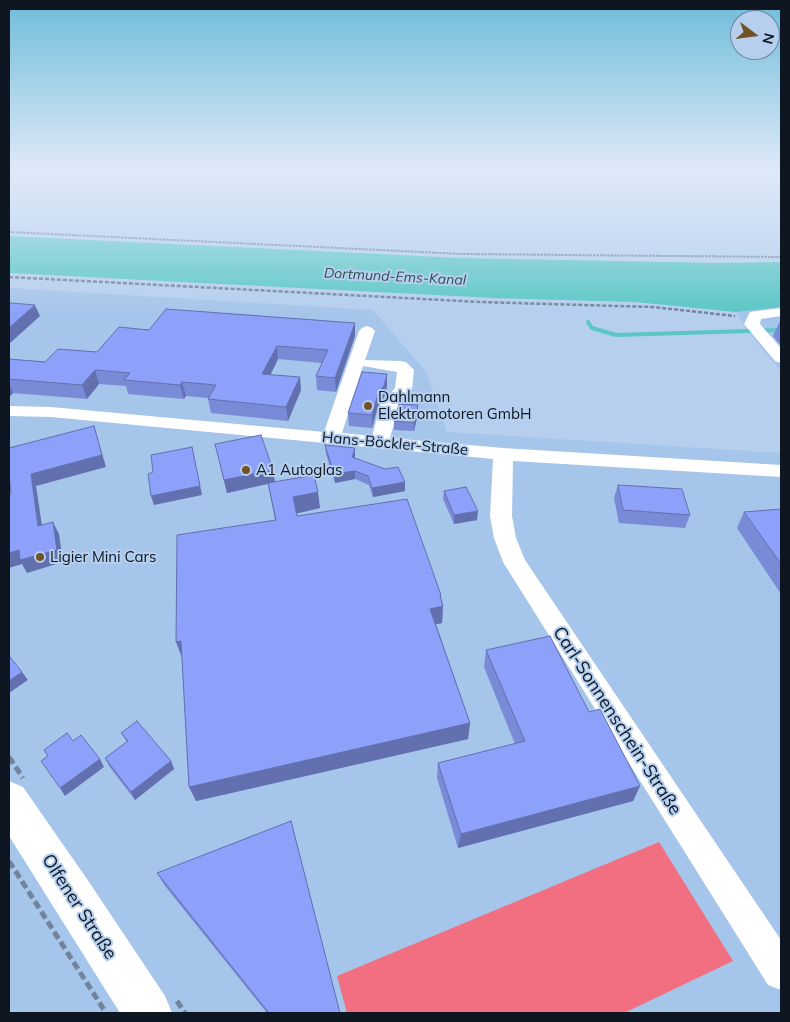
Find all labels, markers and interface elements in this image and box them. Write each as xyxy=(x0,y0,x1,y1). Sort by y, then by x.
north arrow xyxy=(730,10,780,60)
text: N xyxy=(758,31,779,46)
water label: Dortmund-Ems-Kanal xyxy=(323,265,467,289)
place label: Dahlmann Elektromotoren GmbH xyxy=(378,388,531,423)
marker: Dahlmann Elektromotoren GmbH xyxy=(362,400,374,412)
street label: Hans-Böckler-Straße xyxy=(321,429,469,459)
place label: A1 Autoglas xyxy=(256,461,342,479)
marker: A1 Autoglas xyxy=(240,464,252,476)
place label: Ligier Mini Cars xyxy=(50,548,156,566)
marker: Ligier Mini Cars xyxy=(34,551,46,563)
street label: Carl-Sonnenschein-Straße xyxy=(548,623,686,819)
street label: Olfener Straße xyxy=(37,850,121,964)

